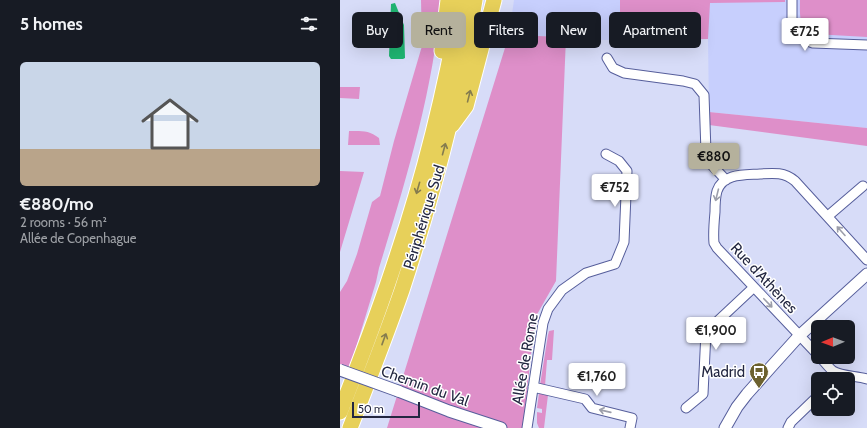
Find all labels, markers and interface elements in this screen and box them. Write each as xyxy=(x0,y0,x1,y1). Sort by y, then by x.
chip: Buy xyxy=(352,12,403,48)
chip: Rent xyxy=(411,12,466,48)
chip: Filters xyxy=(474,12,538,48)
chip: New xyxy=(546,12,601,48)
chip: Apartment xyxy=(609,12,701,48)
icon: filters xyxy=(298,13,320,35)
text: 5 homes xyxy=(20,14,83,34)
pin: €725 xyxy=(781,18,829,52)
text: €725 xyxy=(791,23,819,39)
icon: home xyxy=(134,88,206,160)
one-way arrow xyxy=(466,90,473,103)
one-way arrow xyxy=(441,142,448,155)
pin: €880 xyxy=(690,143,738,177)
text: €880 xyxy=(697,148,731,164)
street label: Périphérique Sud xyxy=(400,163,448,271)
pin: €752 xyxy=(591,174,639,208)
text: €752 xyxy=(601,179,629,195)
one-way arrow xyxy=(414,181,421,194)
one-way arrow xyxy=(713,188,720,201)
text: €880/mo xyxy=(20,194,93,214)
text: 2 rooms · 56 m² xyxy=(20,214,107,230)
one-way arrow xyxy=(836,226,846,236)
text: Allée de Copenhague xyxy=(20,230,136,246)
street label: Rue d'Athènes xyxy=(727,239,801,317)
one-way arrow xyxy=(763,298,773,308)
street label: Allée de Rome xyxy=(508,312,542,406)
pin: €1,900 xyxy=(683,317,749,351)
north arrow xyxy=(811,320,855,364)
map controls xyxy=(811,320,855,416)
text: €1,900 xyxy=(695,322,737,338)
one-way arrow xyxy=(380,334,388,346)
bus stop icon: Madrid xyxy=(748,361,770,389)
street label: Chemin du Val xyxy=(379,362,472,410)
pin: €1,760 xyxy=(564,363,630,397)
place label: Madrid xyxy=(701,363,745,381)
text: €1,760 xyxy=(578,368,616,384)
button: locate xyxy=(811,372,855,416)
scale bar xyxy=(352,400,420,419)
text: 50 m xyxy=(358,402,384,416)
one-way arrow xyxy=(599,407,612,415)

